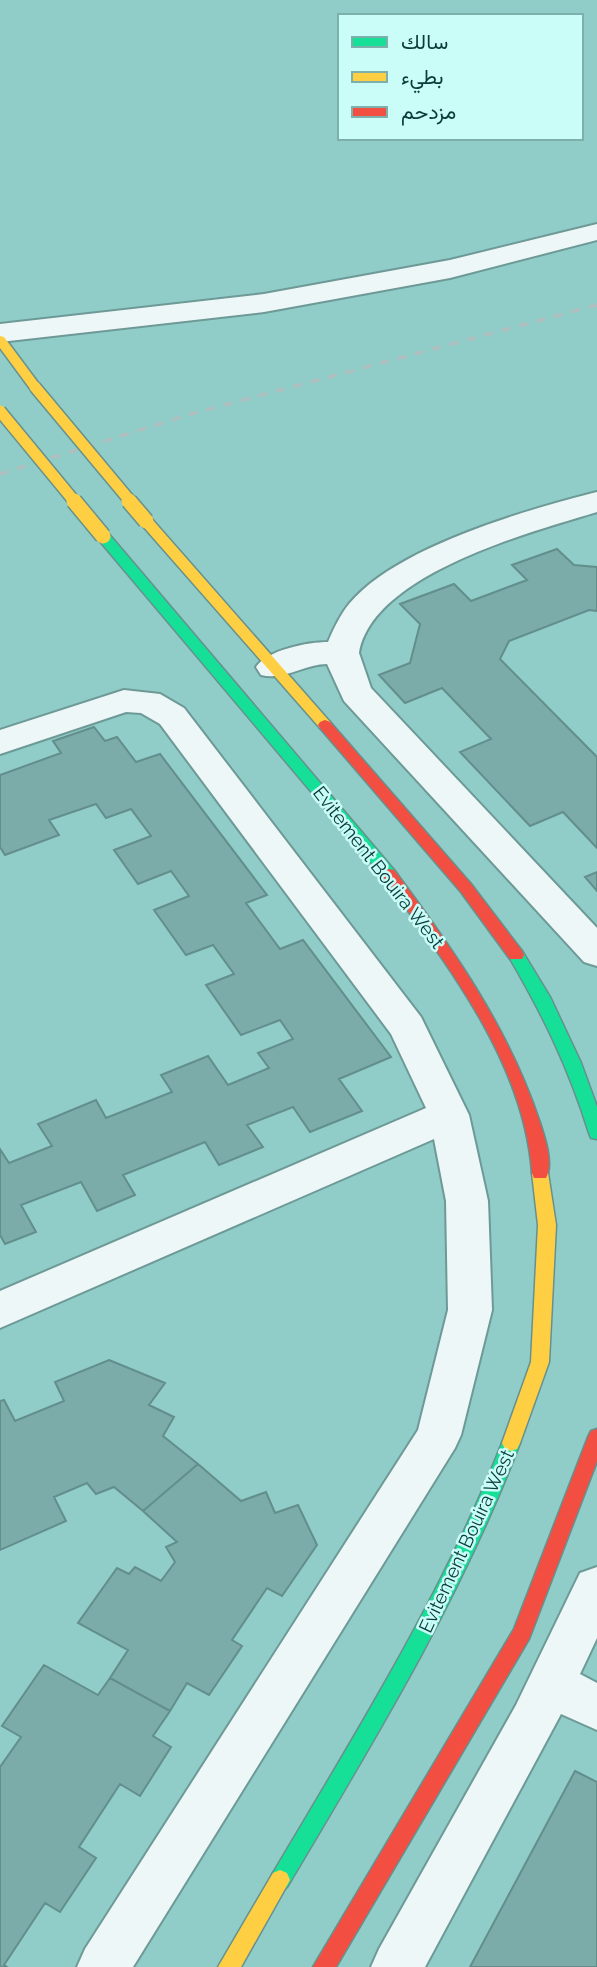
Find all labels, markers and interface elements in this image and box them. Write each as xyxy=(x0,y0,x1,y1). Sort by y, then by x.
legend xyxy=(338,14,583,140)
text: سالك xyxy=(401,29,448,54)
text: بطيء xyxy=(401,64,444,94)
text: مزدحم xyxy=(401,99,456,126)
street label: Evitement Bouira West xyxy=(309,782,449,953)
street label: Evitement Bouira West xyxy=(414,1445,518,1636)

